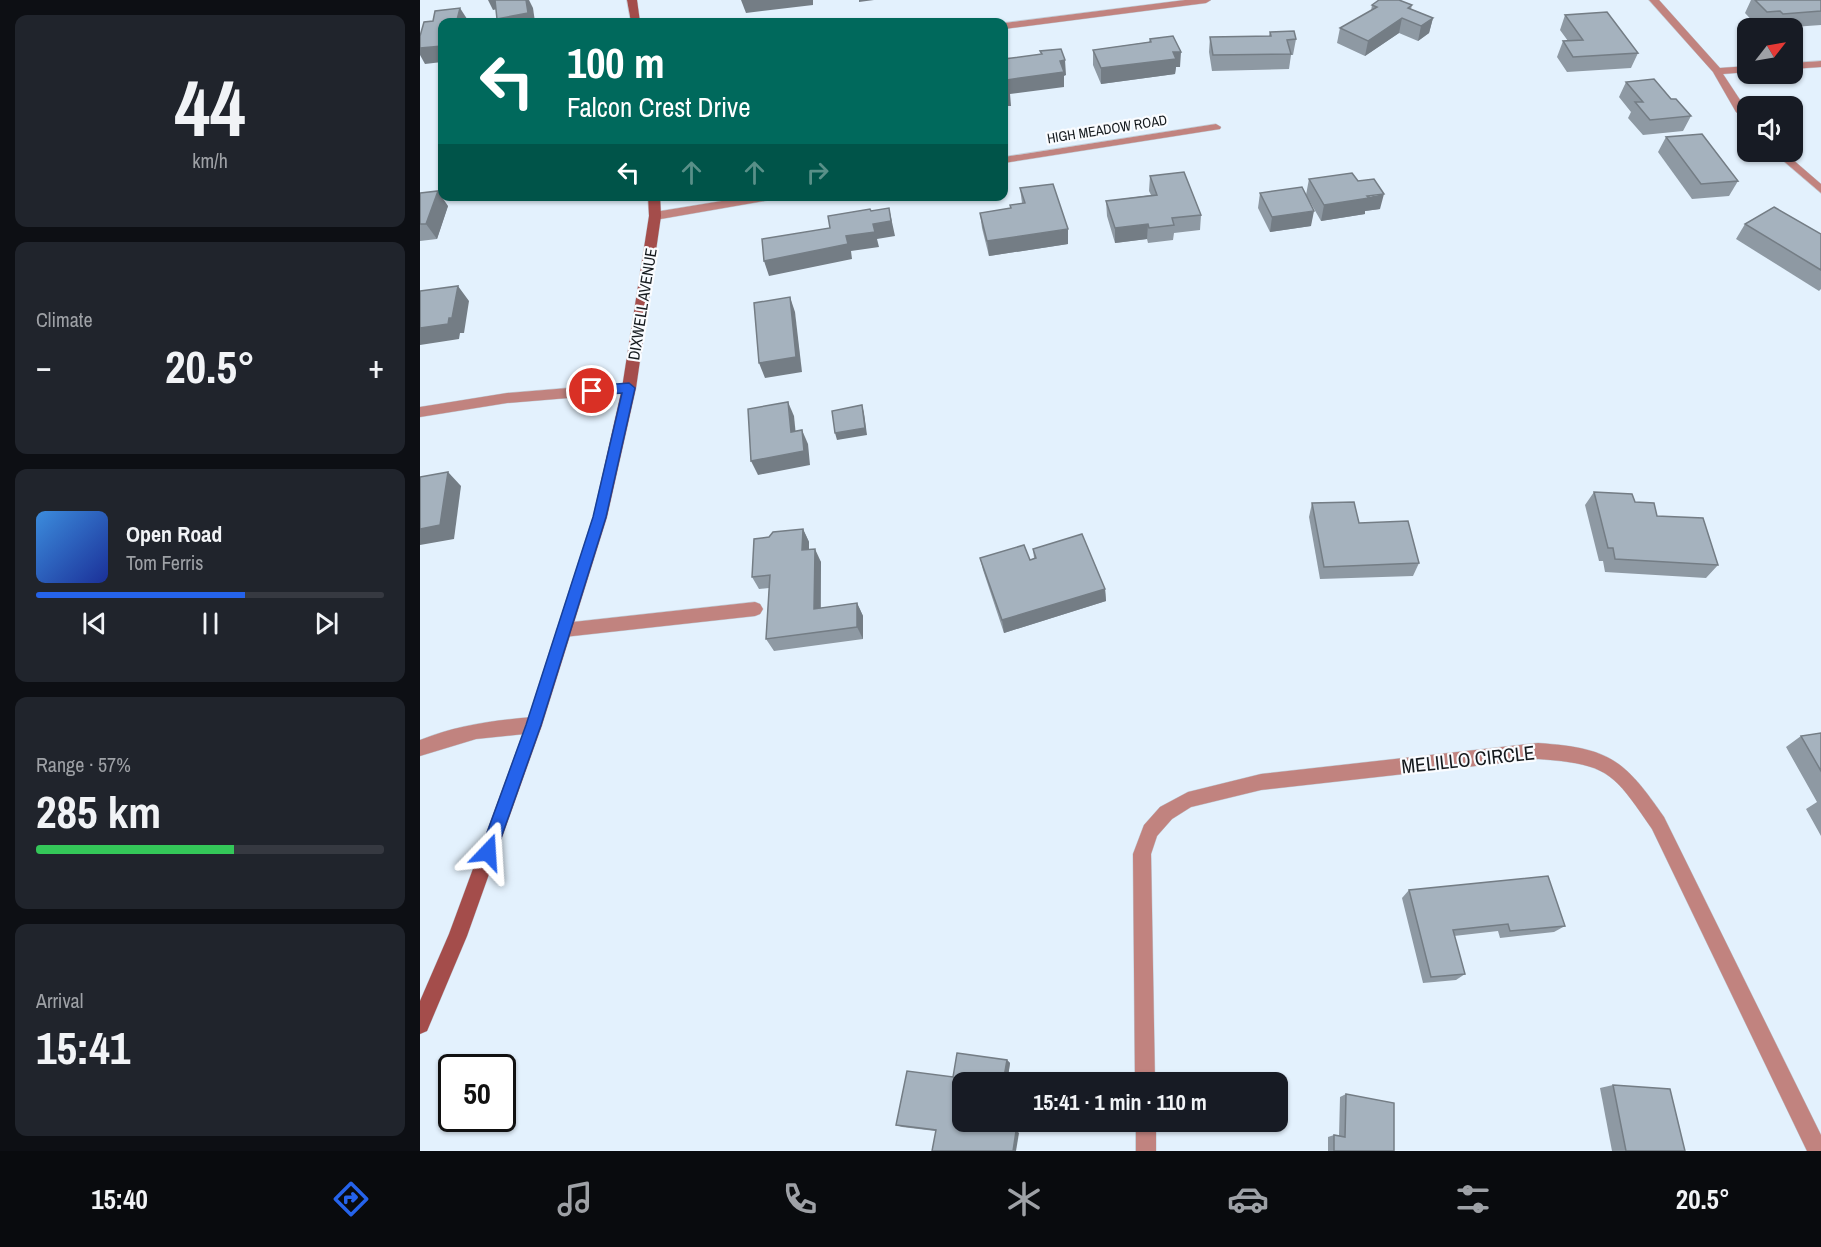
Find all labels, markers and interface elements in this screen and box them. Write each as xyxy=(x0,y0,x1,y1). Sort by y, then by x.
north arrow xyxy=(1737,18,1803,84)
map controls xyxy=(1737,18,1803,162)
text: 100 m xyxy=(567,35,665,91)
icon: left xyxy=(468,42,546,120)
text: 44 xyxy=(174,55,246,160)
text: Falcon Crest Drive xyxy=(567,89,750,125)
button: sound xyxy=(1737,96,1803,162)
street label: HIGH MEADOW ROAD xyxy=(1046,111,1168,147)
text: km/h xyxy=(192,147,228,174)
icon: left xyxy=(612,156,645,189)
icon: ahead xyxy=(675,156,708,189)
icon: ahead xyxy=(738,156,771,189)
icon: right xyxy=(801,156,834,189)
street label: DIXWELL AVENUE xyxy=(622,246,662,362)
text: Climate xyxy=(36,306,93,333)
text: 20.5° xyxy=(165,336,255,397)
text: − xyxy=(36,344,52,388)
text: + xyxy=(368,344,384,388)
pin xyxy=(566,365,617,416)
icon: arrive xyxy=(575,374,608,407)
text: Open Road xyxy=(126,519,222,549)
text: Tom Ferris xyxy=(126,549,204,576)
icon: previous xyxy=(78,607,111,640)
icon: pause xyxy=(194,607,227,640)
icon: next xyxy=(310,607,343,640)
street label: MELILLO CIRCLE xyxy=(1400,739,1536,779)
text: Range · 57% xyxy=(36,751,131,778)
text: 285 km xyxy=(36,781,161,842)
position arrow xyxy=(456,820,520,884)
text: Arrival xyxy=(36,987,83,1014)
text: 15:41 xyxy=(36,1017,130,1078)
speed limit sign: 50 xyxy=(438,1054,516,1132)
text: 15:41 · 1 min · 110 m xyxy=(1033,1087,1207,1117)
icon: directions xyxy=(330,1178,372,1220)
icon: music xyxy=(554,1178,596,1220)
icon: phone xyxy=(779,1178,821,1220)
icon: climate xyxy=(1003,1178,1045,1220)
icon: car xyxy=(1227,1178,1269,1220)
icon: filters xyxy=(1452,1178,1494,1220)
text: 15:40 xyxy=(91,1181,148,1217)
text: 20.5° xyxy=(1676,1181,1730,1217)

